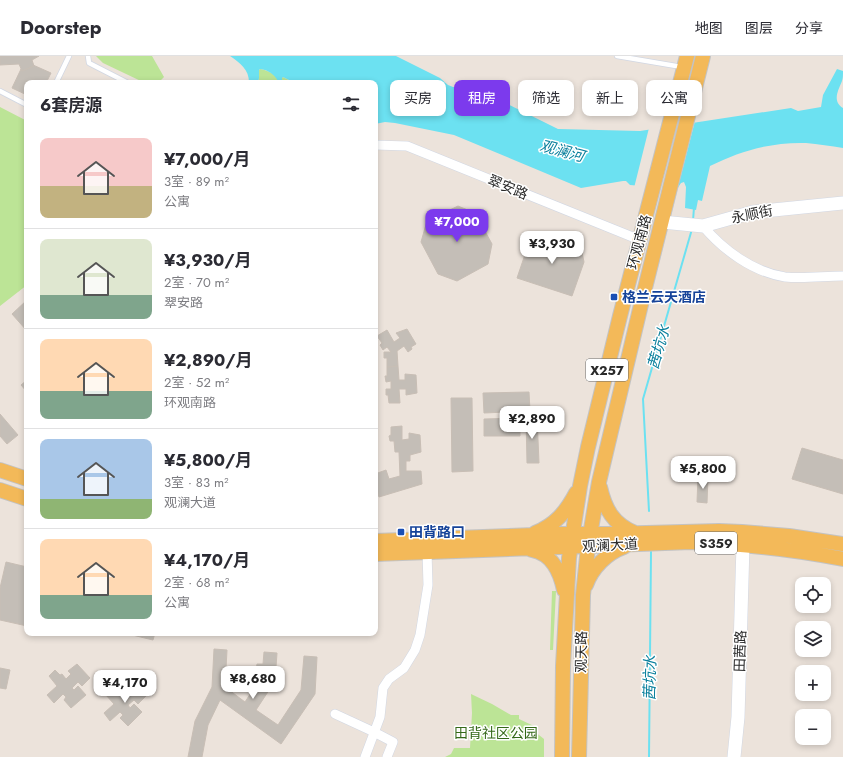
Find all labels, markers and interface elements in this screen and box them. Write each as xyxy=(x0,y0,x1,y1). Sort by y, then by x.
text: Doorstep xyxy=(20,14,101,41)
text: 地图 xyxy=(695,18,723,38)
text: 图层 xyxy=(745,18,773,38)
text: 分享 xyxy=(795,18,823,38)
chip: 买房 xyxy=(390,80,446,116)
chip: 租房 xyxy=(454,80,510,116)
chip: 筛选 xyxy=(518,80,574,116)
chip: 新上 xyxy=(582,80,638,116)
chip: 公寓 xyxy=(646,80,702,116)
text: 6套房源 xyxy=(40,93,102,117)
icon: filters xyxy=(340,93,362,115)
water label: 观澜河 xyxy=(537,135,589,168)
text: ¥7,000/月 xyxy=(164,147,251,171)
icon: home xyxy=(72,154,120,202)
street label: 翠安路 xyxy=(485,170,531,204)
text: 3室 · 89 m² xyxy=(164,172,229,191)
text: 公寓 xyxy=(164,192,190,211)
street label: 永顺街 xyxy=(729,200,775,228)
pin: ¥7,000 xyxy=(424,209,490,243)
text: ¥7,000 xyxy=(434,212,480,231)
street label: 环观南路 xyxy=(622,212,656,272)
pin: ¥3,930 xyxy=(519,231,585,265)
text: ¥3,930 xyxy=(529,234,575,253)
text: ¥3,930/月 xyxy=(164,248,252,272)
icon: home xyxy=(72,255,120,303)
text: 2室 · 70 m² xyxy=(164,273,229,292)
place label: 格兰云天酒店 xyxy=(622,287,706,307)
marker: 格兰云天酒店 xyxy=(609,292,619,302)
text: 翠安路 xyxy=(164,293,203,312)
water label: 茜坑水 xyxy=(642,321,676,372)
text: ¥2,890/月 xyxy=(164,348,253,372)
icon: home xyxy=(72,355,120,403)
road number: X257 xyxy=(586,359,628,381)
text: 2室 · 52 m² xyxy=(164,373,229,392)
text: 环观南路 xyxy=(164,393,216,412)
pin: ¥2,890 xyxy=(499,406,565,440)
text: ¥2,890 xyxy=(509,409,555,428)
text: ¥5,800/月 xyxy=(164,448,252,472)
icon: home xyxy=(72,455,120,503)
pin: ¥5,800 xyxy=(670,456,736,490)
text: ¥5,800 xyxy=(680,459,726,478)
text: 3室 · 83 m² xyxy=(164,473,229,492)
text: 观澜大道 xyxy=(164,493,216,512)
place label: 田背路口 xyxy=(409,522,465,542)
marker: 田背路口 xyxy=(396,527,406,537)
road number: S359 xyxy=(695,532,737,554)
street label: 观澜大道 xyxy=(582,534,638,556)
text: ¥4,170/月 xyxy=(164,548,250,572)
icon: home xyxy=(72,555,120,603)
text: 2室 · 68 m² xyxy=(164,573,229,592)
map controls xyxy=(795,577,831,745)
button: locate xyxy=(795,577,831,613)
text: 公寓 xyxy=(164,593,190,612)
button: layers xyxy=(795,621,831,657)
street label: 田茜路 xyxy=(729,630,751,672)
street label: 观天路 xyxy=(571,631,591,673)
water label: 茜坑水 xyxy=(639,654,661,701)
button: + xyxy=(795,665,831,701)
pin: ¥8,680 xyxy=(220,666,286,700)
text: ¥8,680 xyxy=(230,669,276,688)
pin: ¥4,170 xyxy=(92,670,158,704)
text: ¥4,170 xyxy=(102,673,148,692)
button: − xyxy=(795,709,831,745)
park label: 田背社区公园 xyxy=(454,723,538,743)

